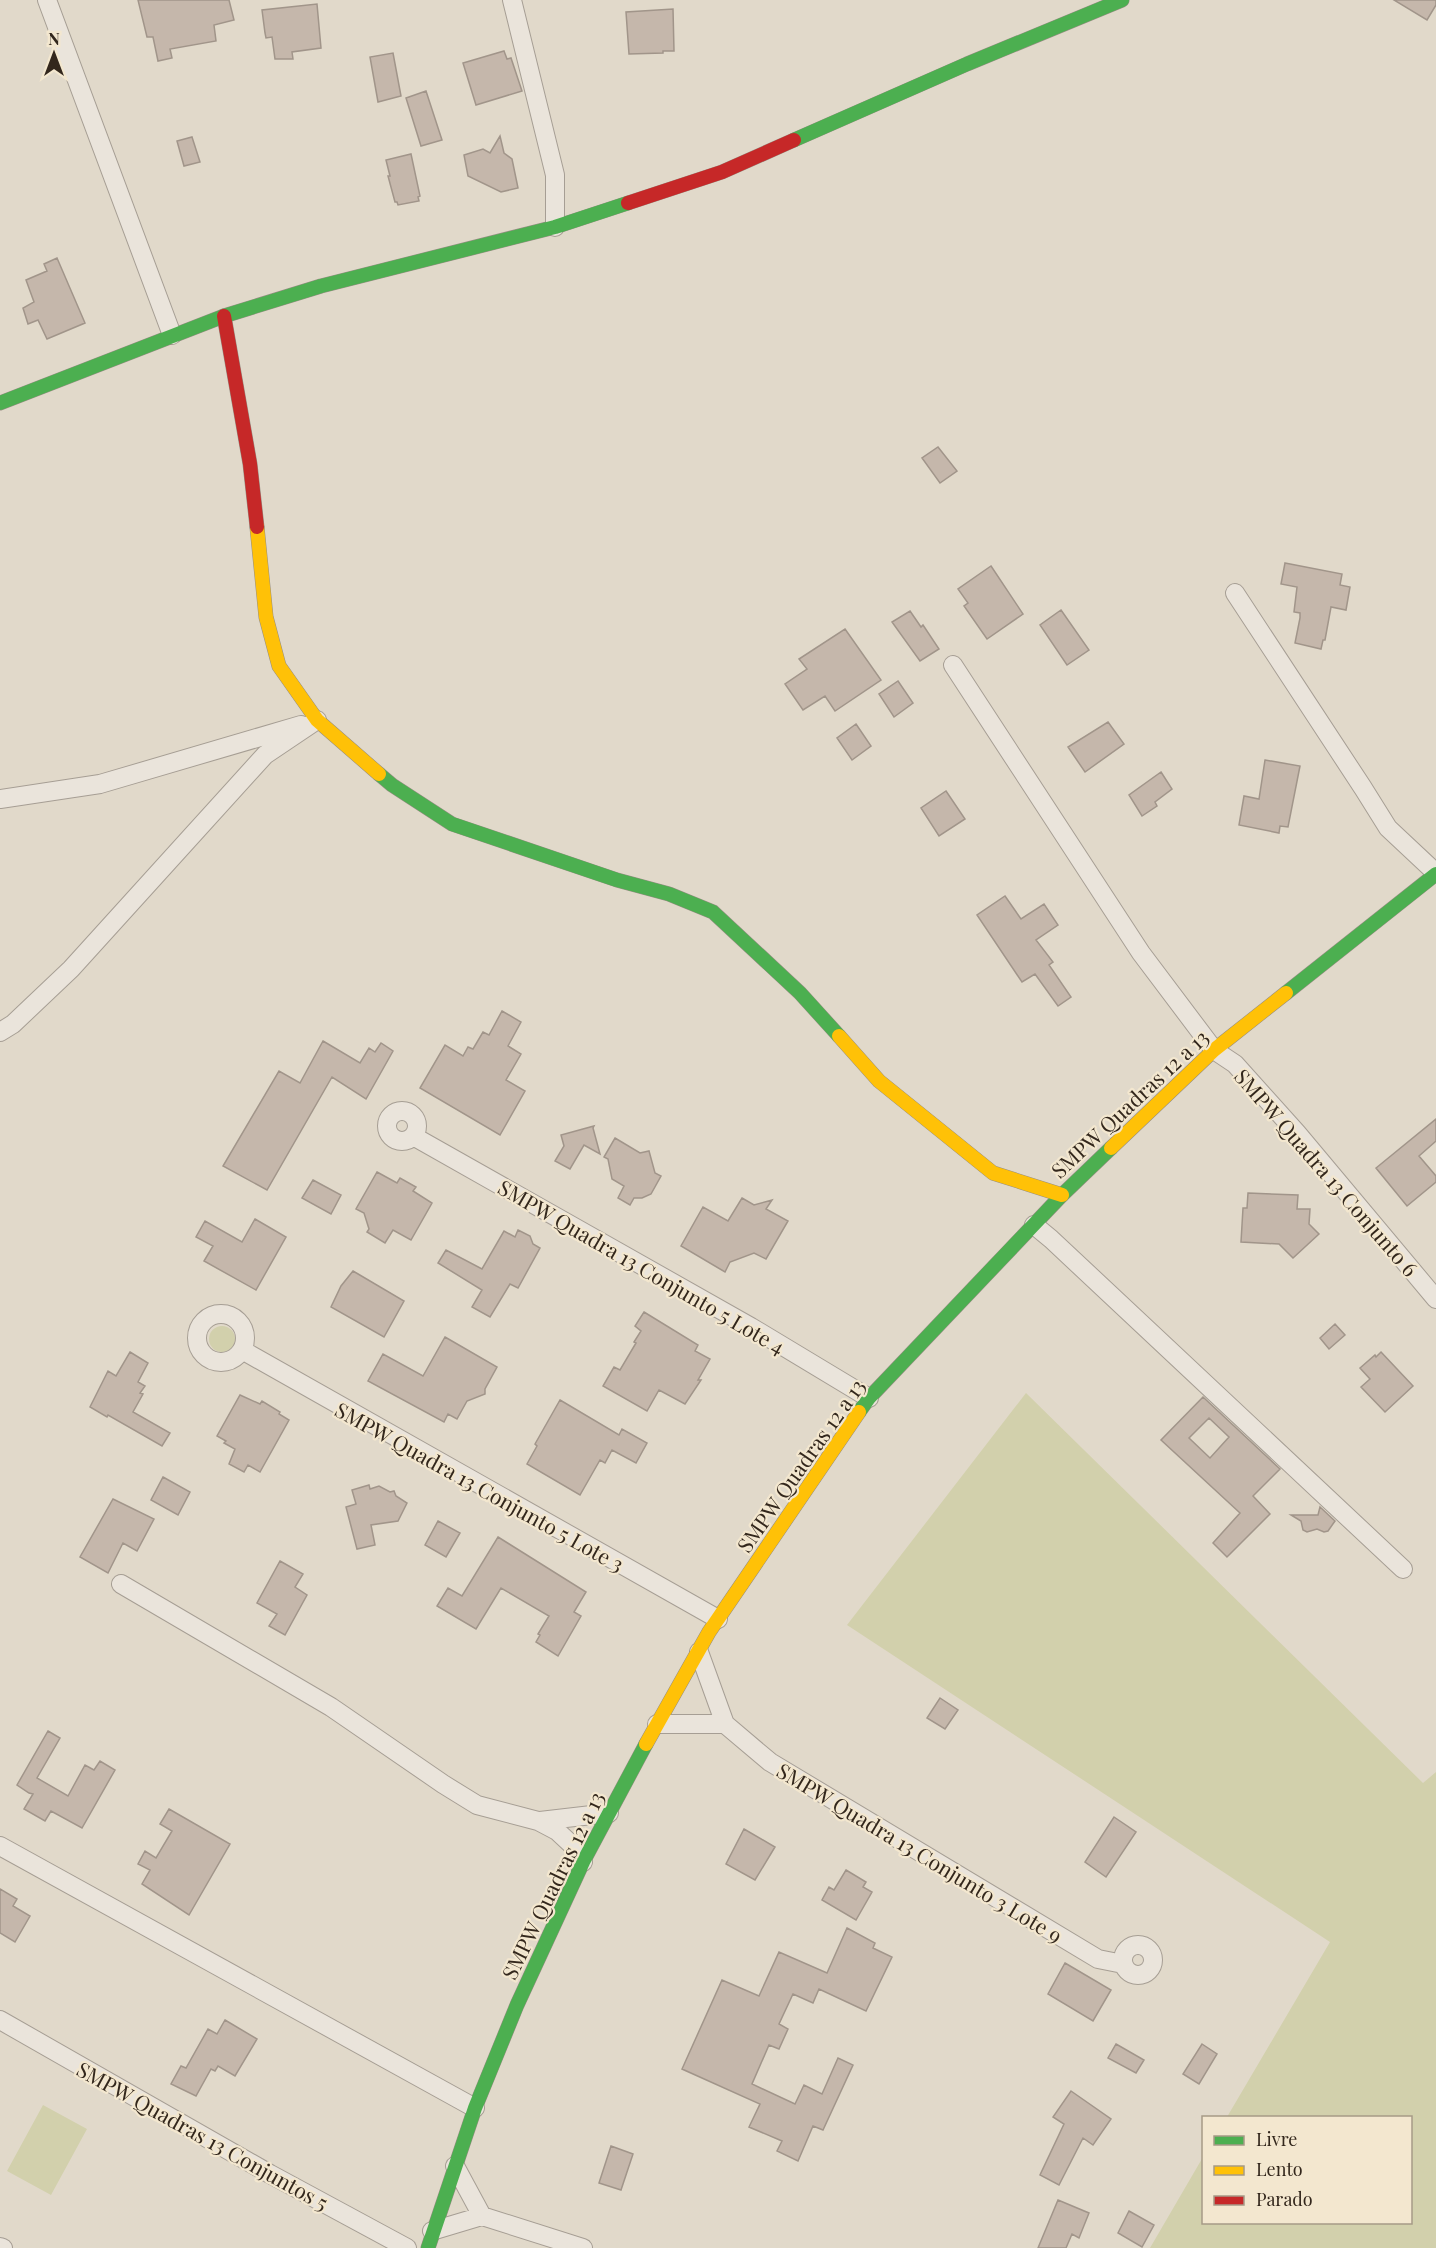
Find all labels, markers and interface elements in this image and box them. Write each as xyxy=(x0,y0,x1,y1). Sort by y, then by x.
north arrow xyxy=(24,24,84,84)
text: N xyxy=(48,28,60,49)
street label: SMPW Quadras 12 a 13 xyxy=(1044,1023,1214,1183)
street label: SMPW Quadra 13 Conjunto 6 xyxy=(1229,1062,1425,1282)
street label: SMPW Quadra 13 Conjunto 5 Lote 4 xyxy=(494,1172,790,1360)
street label: SMPW Quadras 12 a 13 xyxy=(730,1373,870,1557)
street label: SMPW Quadra 13 Conjunto 5 Lote 3 xyxy=(331,1395,629,1577)
street label: SMPW Quadra 13 Conjunto 3 Lote 9 xyxy=(772,1755,1068,1949)
street label: SMPW Quadras 12 a 13 xyxy=(494,1786,610,1984)
street label: SMPW Quadras 13 Conjuntos 5 xyxy=(72,2054,334,2216)
legend xyxy=(1202,2116,1412,2224)
text: Livre xyxy=(1256,2127,1297,2151)
text: Lento xyxy=(1256,2157,1303,2181)
text: Parado xyxy=(1256,2187,1313,2211)

